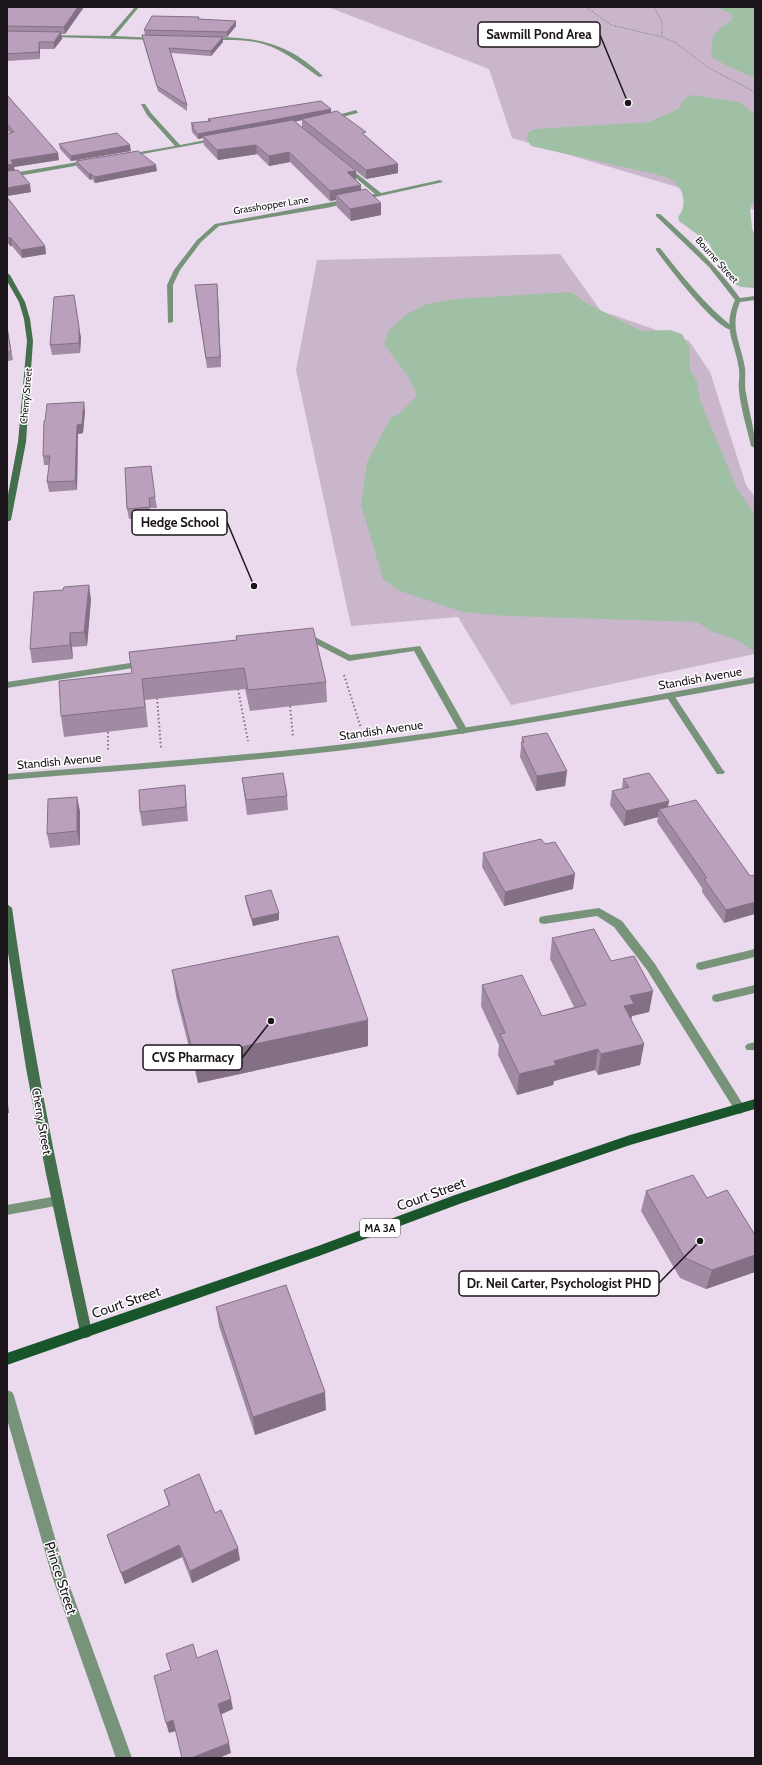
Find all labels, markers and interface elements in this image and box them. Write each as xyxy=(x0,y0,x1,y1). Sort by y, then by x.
callout: Sawmill Pond Area xyxy=(478,22,600,47)
text: Sawmill Pond Area xyxy=(486,26,592,42)
street label: Grasshopper Lane xyxy=(232,193,310,217)
street label: Bourne Street xyxy=(693,234,742,287)
street label: Cherry Street xyxy=(17,367,35,424)
callout: Hedge School xyxy=(132,510,227,535)
text: Hedge School xyxy=(141,514,220,530)
street label: Standish Avenue xyxy=(657,663,743,693)
street label: Standish Avenue xyxy=(338,717,424,743)
street label: Standish Avenue xyxy=(16,750,102,772)
callout: CVS Pharmacy xyxy=(143,1045,242,1070)
text: CVS Pharmacy xyxy=(152,1049,234,1065)
street label: Cherry Street xyxy=(29,1087,55,1155)
street label: Court Street xyxy=(394,1173,468,1215)
road number: MA 3A xyxy=(360,1219,400,1237)
callout: Dr. Neil Carter, Psychologist PHD xyxy=(459,1271,659,1296)
text: Dr. Neil Carter, Psychologist PHD xyxy=(467,1275,651,1291)
street label: Court Street xyxy=(89,1282,163,1322)
street label: Prince Street xyxy=(41,1539,81,1617)

